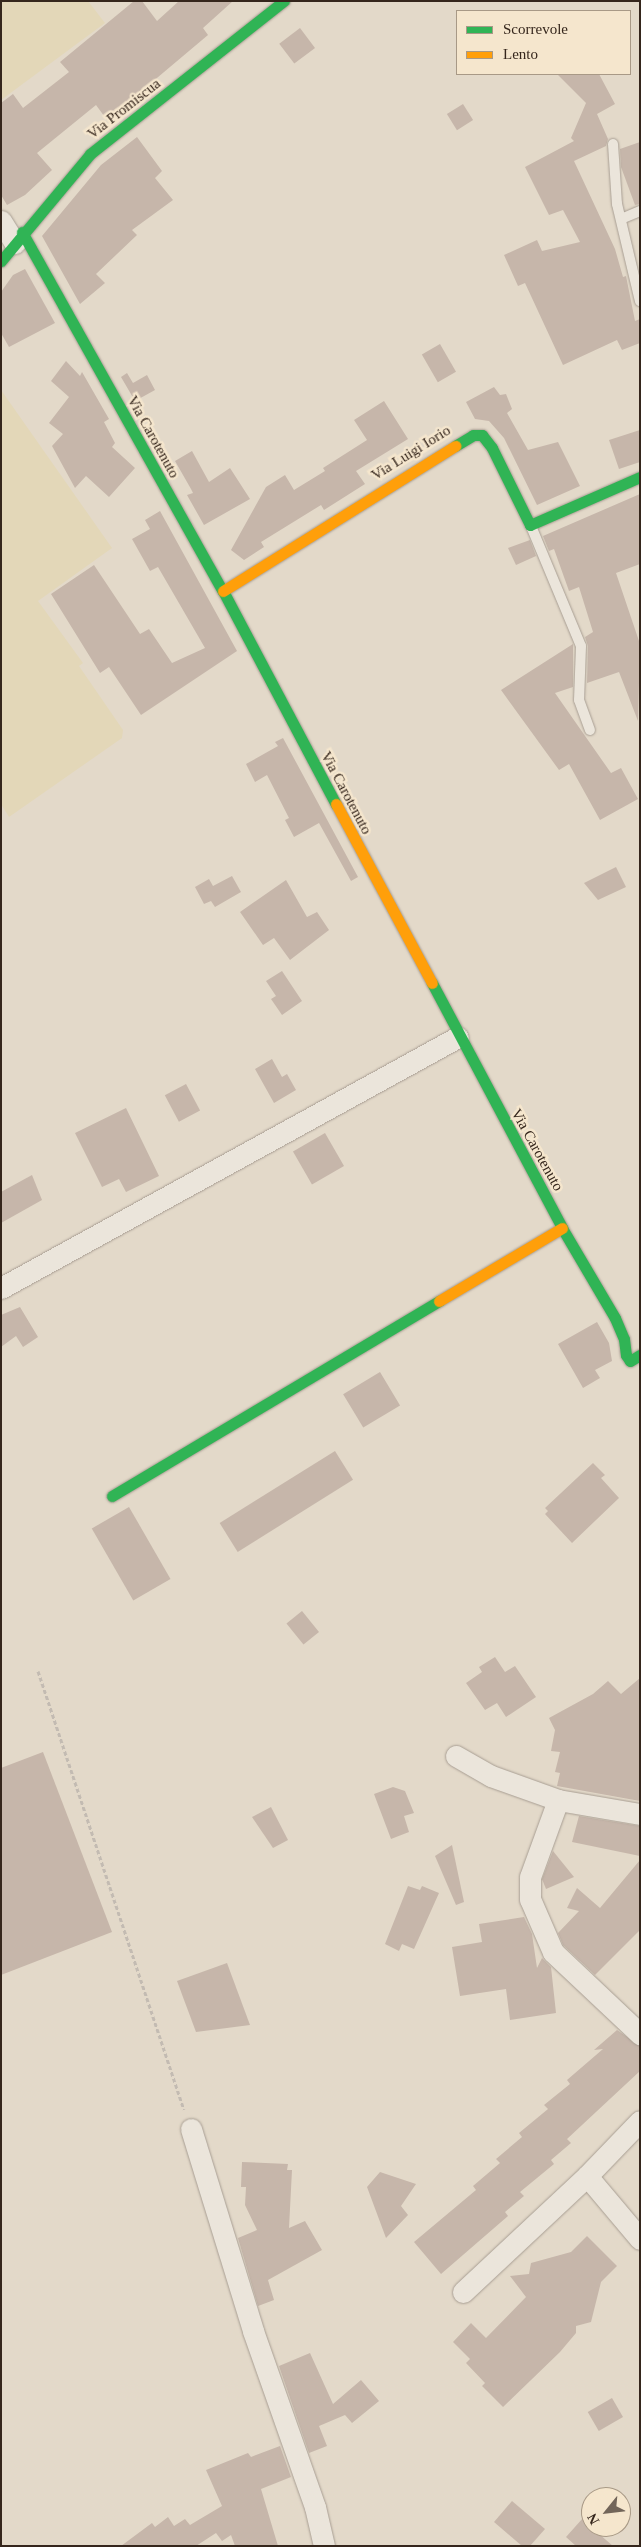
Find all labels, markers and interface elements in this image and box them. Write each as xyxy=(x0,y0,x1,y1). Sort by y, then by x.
legend xyxy=(456,10,631,75)
text: Scorrevole xyxy=(503,21,568,37)
text: Lento xyxy=(503,46,538,62)
street label: Via Promiscua xyxy=(84,75,164,143)
street label: Via Carotenuto xyxy=(123,393,183,481)
street label: Via Luigi Iorio xyxy=(368,422,454,484)
street label: Via Carotenuto xyxy=(317,749,375,837)
street label: Via Carotenuto xyxy=(507,1106,567,1194)
north arrow xyxy=(581,2487,631,2537)
text: N xyxy=(584,2511,602,2527)

